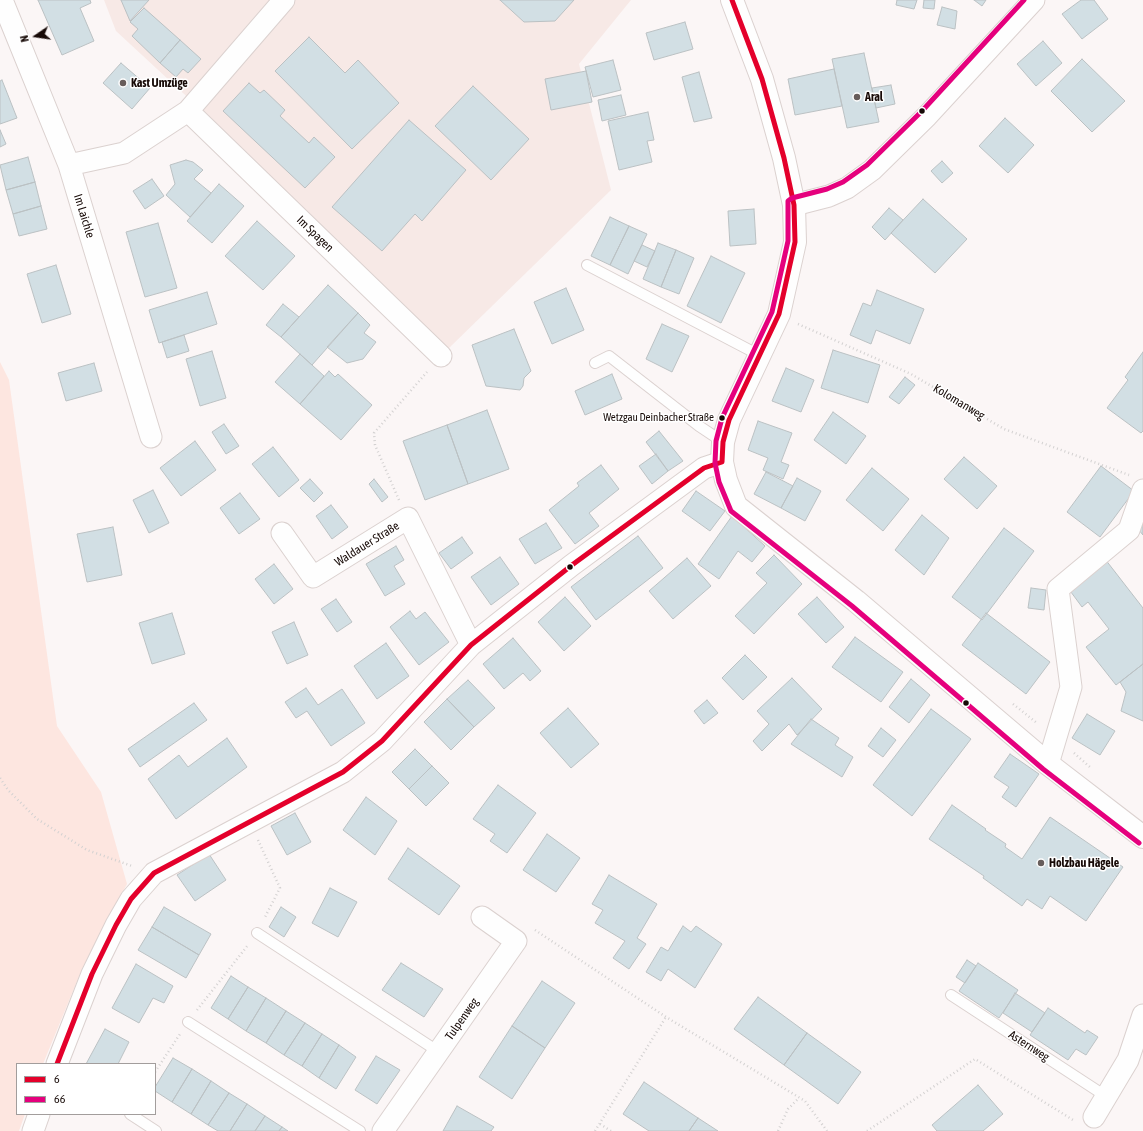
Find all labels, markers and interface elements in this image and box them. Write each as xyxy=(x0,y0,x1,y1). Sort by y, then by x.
north arrow xyxy=(16,16,56,56)
text: N xyxy=(18,34,31,43)
place label: Kast Umzüge xyxy=(131,76,188,90)
marker: Kast Umzüge xyxy=(118,78,128,88)
place label: Aral xyxy=(865,90,883,104)
marker: Aral xyxy=(852,92,862,102)
unlabelled marker xyxy=(917,106,927,116)
street label: Im Laichle xyxy=(71,192,97,240)
street label: Im Spagen xyxy=(294,213,336,255)
street label: Kolomanweg xyxy=(931,381,987,423)
place label: Wetzgau Deinbacher Straße xyxy=(603,411,714,425)
marker: Wetzgau Deinbacher Straße xyxy=(717,413,727,423)
street label: Waldauer Straße xyxy=(332,519,402,569)
unlabelled marker xyxy=(565,562,575,572)
unlabelled marker xyxy=(961,698,971,708)
place label: Holzbau Hägele xyxy=(1049,856,1119,870)
marker: Holzbau Hägele xyxy=(1036,858,1046,868)
street label: Tulpenweg xyxy=(442,995,482,1043)
street label: Asternweg xyxy=(1006,1027,1052,1065)
legend xyxy=(16,1063,156,1115)
text: 6 xyxy=(54,1072,60,1086)
text: 66 xyxy=(54,1092,65,1106)

